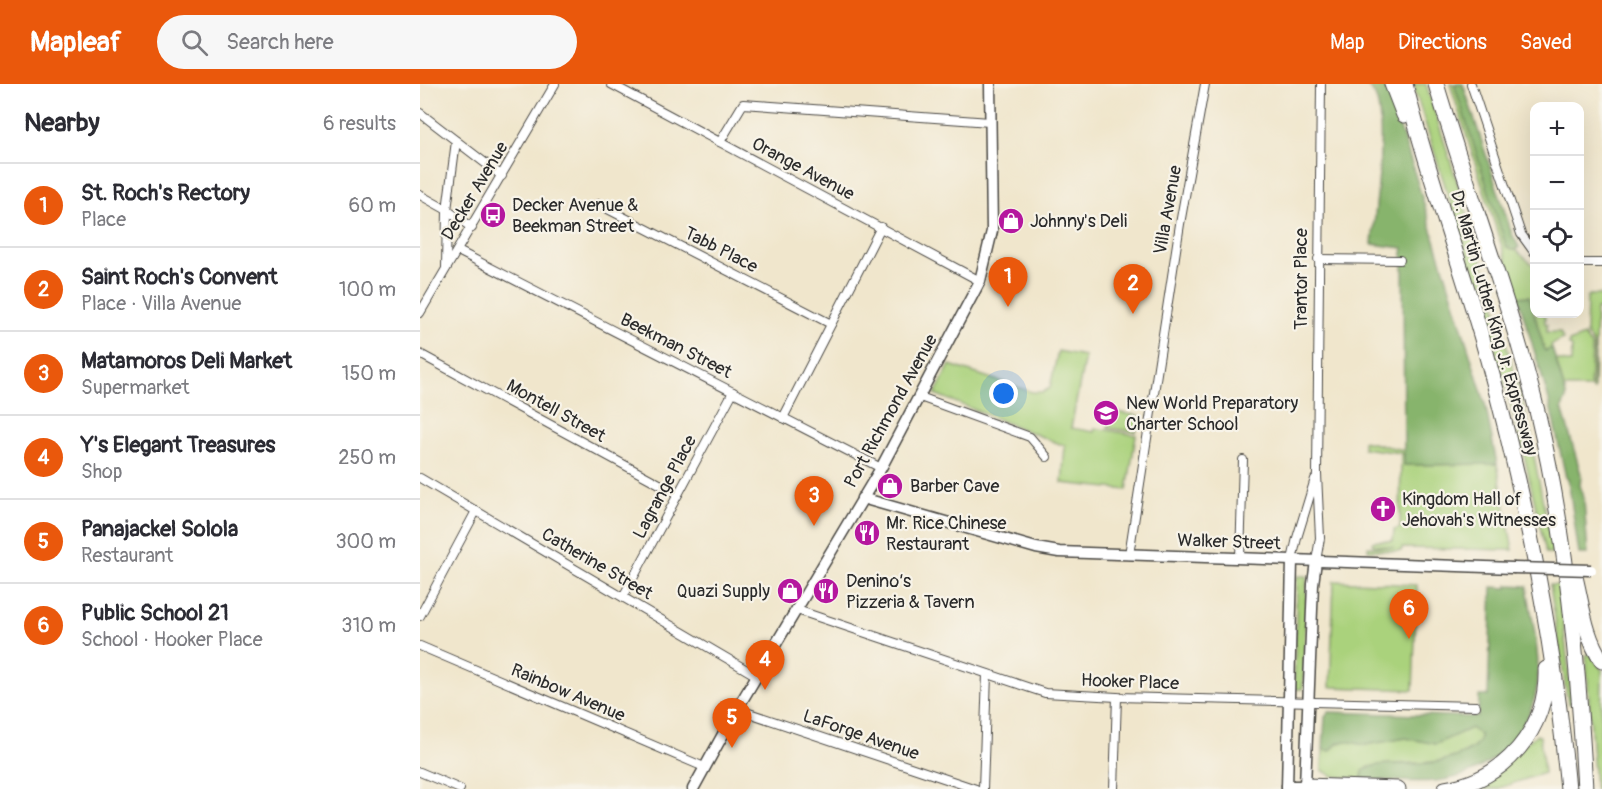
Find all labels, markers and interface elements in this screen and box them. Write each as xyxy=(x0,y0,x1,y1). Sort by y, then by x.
search box xyxy=(157,15,577,69)
text: Mapleaf xyxy=(30,25,121,60)
icon: search xyxy=(178,26,211,59)
text: Search here xyxy=(226,28,334,56)
text: Map xyxy=(1330,29,1365,56)
text: Directions xyxy=(1398,29,1487,56)
text: Saved xyxy=(1520,29,1572,56)
map controls xyxy=(1530,102,1584,318)
button: + xyxy=(1530,102,1584,156)
text: Nearby xyxy=(24,107,100,139)
text: 6 results xyxy=(323,111,396,136)
street label: Orange Avenue xyxy=(748,132,858,206)
street label: Decker Avenue xyxy=(436,137,514,245)
button: − xyxy=(1530,156,1584,210)
street label: Villa Avenue xyxy=(1149,163,1187,256)
text: St. Roch's Rectory xyxy=(81,179,250,207)
street label: Dr. Martin Luther King Jr. Expressway xyxy=(1445,188,1543,459)
text: 1 xyxy=(40,193,47,218)
text: 60 m xyxy=(349,193,396,218)
place label: Decker Avenue & Beekman Street xyxy=(512,194,639,238)
bus stop icon: Decker Avenue & Beekman Street xyxy=(478,200,508,230)
shop icon: Johnny's Deli xyxy=(996,206,1026,236)
text: Place xyxy=(81,207,126,232)
place label: Johnny's Deli xyxy=(1030,210,1127,233)
button: locate xyxy=(1530,210,1584,264)
street label: Tabb Place xyxy=(680,222,762,278)
street label: Trantor Place xyxy=(1290,228,1313,330)
pin: 1 xyxy=(988,258,1028,307)
text: Saint Roch's Convent xyxy=(81,263,278,291)
pin: 2 xyxy=(1114,264,1152,314)
button: layers xyxy=(1530,264,1584,318)
text: 2 xyxy=(38,277,49,302)
text: 100 m xyxy=(339,277,396,302)
text: Place · Villa Avenue xyxy=(81,291,241,316)
street label: Beekman Street xyxy=(616,308,736,384)
street label: Port Richmond Avenue xyxy=(839,330,943,492)
text: Matamoros Deli Market xyxy=(81,347,292,375)
text: 3 xyxy=(38,361,49,386)
text: 150 m xyxy=(342,361,396,386)
street label: Montell Street xyxy=(502,374,610,448)
text: Supermarket xyxy=(81,375,190,400)
your location xyxy=(989,379,1018,408)
place label: New World Preparatory Charter School xyxy=(1126,392,1299,436)
school or university icon: New World Preparatory Charter School xyxy=(1091,398,1121,428)
text: Y's Elegant Treasures xyxy=(81,431,275,459)
street label: Lagrange Place xyxy=(628,431,702,543)
text: 4 xyxy=(38,445,49,470)
text: 250 m xyxy=(338,445,396,470)
text: Shop xyxy=(81,459,122,484)
shop icon: Barber Cave xyxy=(875,471,905,501)
place label: Barber Cave xyxy=(910,475,1000,498)
pin: 3 xyxy=(794,476,834,526)
place label: Kingdom Hall of Jehovah's Witnesses xyxy=(1402,488,1556,532)
church icon: Kingdom Hall of Jehovah's Witnesses xyxy=(1368,494,1398,524)
place label: Mr. Rice Chinese Restaurant xyxy=(886,512,1007,556)
text: Panajackel Solola xyxy=(81,515,238,543)
restaurant icon: Mr. Rice Chinese Restaurant xyxy=(852,518,882,548)
street label: Catherine Street xyxy=(537,523,657,606)
text: 5 xyxy=(38,529,49,554)
text: 300 m xyxy=(335,529,396,554)
street label: Walker Street xyxy=(1177,529,1282,555)
text: Restaurant xyxy=(81,543,173,568)
place label: Denino’s Pizzeria & Tavern xyxy=(846,570,975,614)
shop icon: Quazi Supply xyxy=(775,576,805,606)
restaurant icon: Denino’s Pizzeria & Tavern xyxy=(811,576,841,606)
place label: Quazi Supply xyxy=(677,580,770,603)
pin: 6 xyxy=(1390,590,1428,639)
text: Public School 21 xyxy=(81,599,229,627)
text: 6 xyxy=(38,613,49,638)
text: 310 m xyxy=(341,613,396,638)
text: School · Hooker Place xyxy=(81,627,263,652)
pin: 4 xyxy=(746,640,784,690)
street label: Rainbow Avenue xyxy=(507,659,629,727)
street label: Hooker Place xyxy=(1081,669,1180,695)
pin: 5 xyxy=(712,698,752,748)
street label: LaForge Avenue xyxy=(800,704,922,766)

